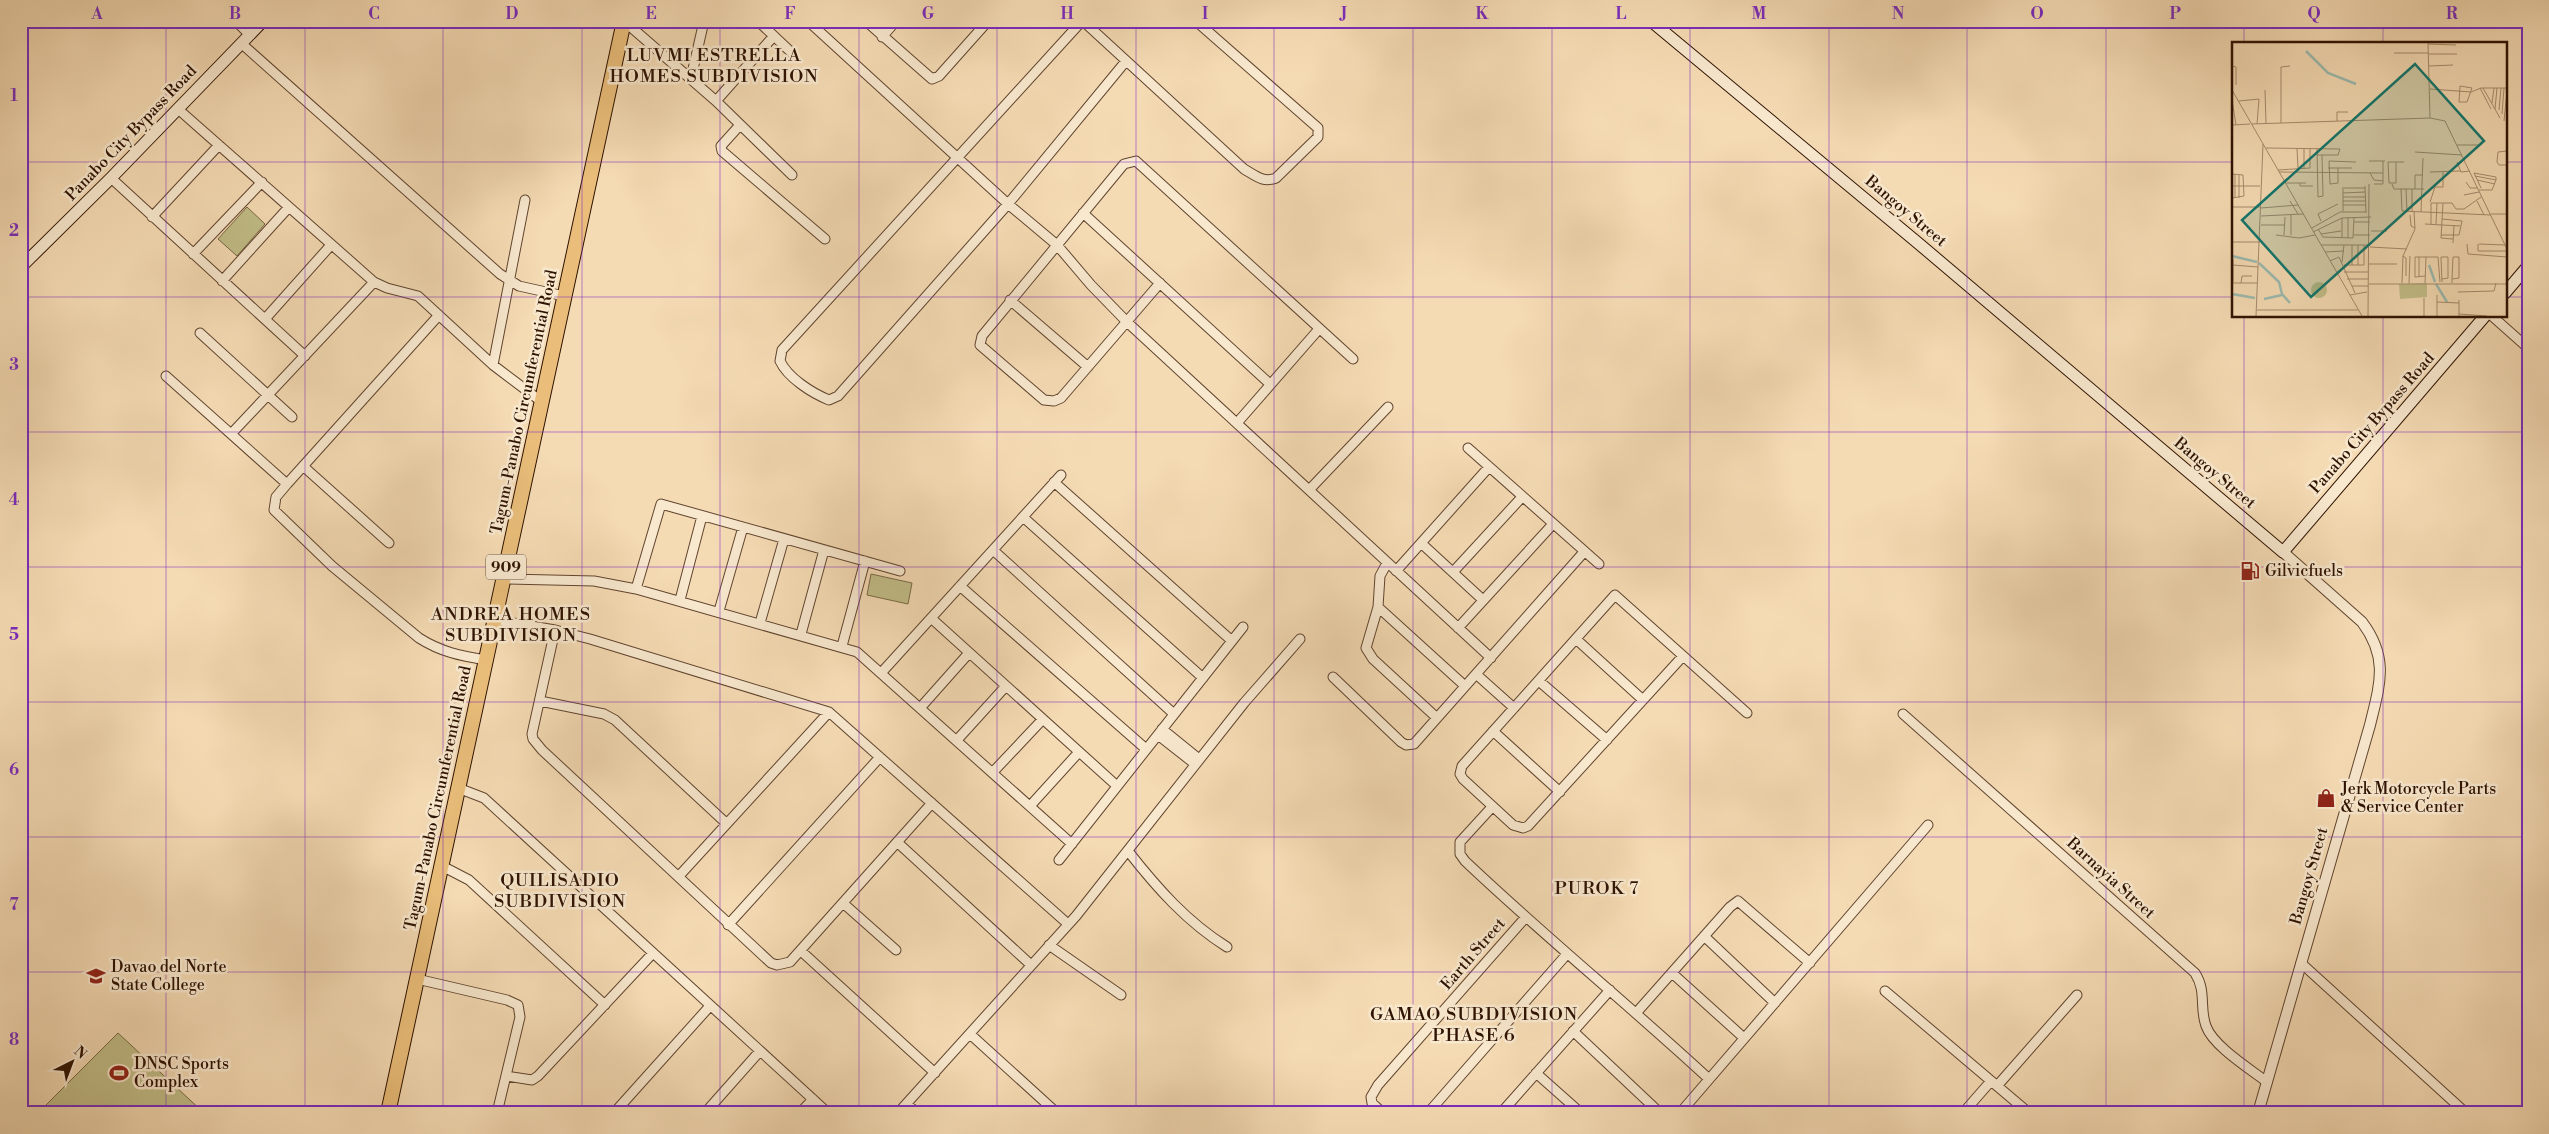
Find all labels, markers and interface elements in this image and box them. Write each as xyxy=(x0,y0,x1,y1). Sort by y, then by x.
text: A xyxy=(90,4,103,24)
text: B xyxy=(229,4,241,24)
text: C xyxy=(368,4,380,24)
text: D xyxy=(506,4,519,24)
text: E xyxy=(645,4,657,24)
text: F xyxy=(784,4,796,24)
text: G xyxy=(922,4,935,24)
text: H xyxy=(1060,4,1074,24)
text: I xyxy=(1202,4,1208,24)
text: J xyxy=(1339,4,1347,24)
text: K xyxy=(1476,4,1490,24)
text: L xyxy=(1616,4,1627,24)
text: M xyxy=(1752,4,1767,24)
text: N xyxy=(1892,4,1905,24)
text: O xyxy=(2030,4,2044,24)
text: P xyxy=(2169,4,2181,24)
text: Q xyxy=(2307,4,2321,24)
text: R xyxy=(2446,4,2459,24)
inset map xyxy=(2232,42,2506,318)
district label: LUVMI ESTRELLA HOMES SUBDIVISION xyxy=(609,44,819,88)
street label: Panabo City Bypass Road xyxy=(61,61,201,205)
text: 1 xyxy=(10,86,18,106)
street label: Bangoy Street xyxy=(1860,170,1951,251)
text: 2 xyxy=(9,221,19,241)
street label: Tagum-Panabo Circumferential Road xyxy=(486,268,562,536)
street label: Panabo City Bypass Road xyxy=(2305,348,2439,498)
text: 3 xyxy=(9,355,19,375)
street label: Bangoy Street xyxy=(2169,432,2260,513)
text: 4 xyxy=(9,490,20,510)
road number: 909 xyxy=(486,554,526,580)
fuel station icon: Gilvicfuels xyxy=(2239,560,2261,582)
place label: Gilvicfuels xyxy=(2265,561,2343,581)
district label: ANDREA HOMES SUBDIVISION xyxy=(430,603,591,647)
text: 5 xyxy=(9,625,19,645)
street label: Tagum-Panabo Circumferential Road xyxy=(400,664,476,932)
text: 6 xyxy=(9,760,19,780)
place label: Jerk Motorcycle Parts & Service Center xyxy=(2340,779,2496,817)
shop icon: Jerk Motorcycle Parts & Service Center xyxy=(2315,787,2337,809)
street label: Bangoy Street xyxy=(2285,825,2333,928)
street label: Barnayia Street xyxy=(2062,832,2160,923)
district label: QUILISADIO SUBDIVISION xyxy=(494,869,626,913)
district label: PUROK 7 xyxy=(1555,877,1639,900)
text: 7 xyxy=(9,895,19,915)
street label: Earth Street xyxy=(1436,914,1510,994)
place label: Davao del Norte State College xyxy=(111,957,227,995)
school or university icon: Davao del Norte State College xyxy=(85,965,107,987)
district label: GAMAO SUBDIVISION PHASE 6 xyxy=(1370,1003,1578,1047)
text: 8 xyxy=(9,1030,19,1050)
north arrow xyxy=(48,1036,98,1086)
text: N xyxy=(70,1043,90,1063)
place label: DNSC Sports Complex xyxy=(134,1054,229,1092)
sports icon: DNSC Sports Complex xyxy=(108,1062,130,1084)

